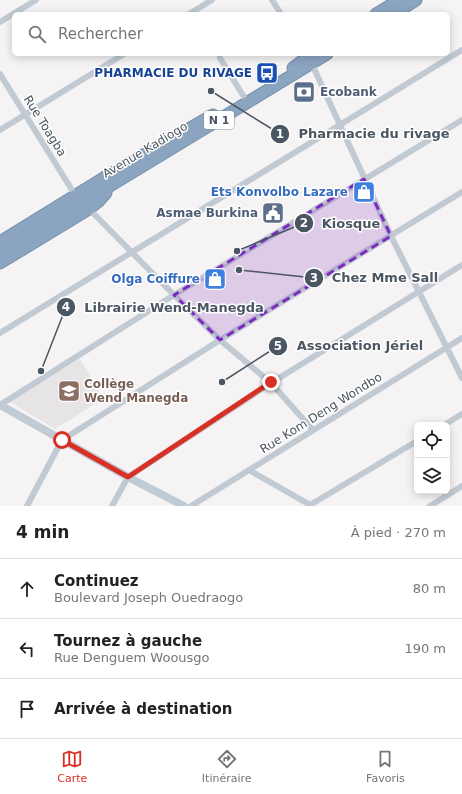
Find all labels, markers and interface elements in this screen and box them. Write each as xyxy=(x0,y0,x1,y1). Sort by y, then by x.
search box xyxy=(12,12,450,56)
icon: search xyxy=(26,23,48,45)
text: Rechercher xyxy=(58,25,143,43)
bus stop icon: PHARMACIE DU RIVAGE xyxy=(254,60,280,86)
place label: PHARMACIE DU RIVAGE xyxy=(94,66,252,80)
bank icon: Ecobank xyxy=(291,79,317,105)
place label: Ecobank xyxy=(320,85,378,99)
street label: Rue Toagba xyxy=(21,93,69,159)
road number: N 1 xyxy=(204,111,234,129)
street label: Avenue Kadiogo xyxy=(100,119,190,181)
callout: Pharmacie du rivage xyxy=(270,121,457,146)
text: Pharmacie du rivage xyxy=(298,126,450,141)
text: 1 xyxy=(276,127,284,141)
shop icon: Ets Konvolbo Lazare xyxy=(351,179,377,205)
place label: Ets Konvolbo Lazare xyxy=(211,185,348,199)
public building icon: Asmae Burkina xyxy=(260,200,286,226)
place label: Asmae Burkina xyxy=(156,206,258,220)
callout: Kiosque xyxy=(294,210,389,235)
text: 2 xyxy=(300,216,308,230)
text: Kiosque xyxy=(322,216,380,231)
callout: Chez Mme Sall xyxy=(304,265,446,290)
shop icon: Olga Coiffure xyxy=(202,266,228,292)
text: Chez Mme Sall xyxy=(332,270,438,285)
text: 3 xyxy=(310,271,318,285)
place label: Olga Coiffure xyxy=(111,272,200,286)
callout: Librairie Wend-Manegda xyxy=(56,295,272,320)
text: 4 xyxy=(62,300,70,314)
text: Librairie Wend-Manegda xyxy=(84,300,264,315)
callout: Association Jériel xyxy=(268,333,431,358)
text: Association Jériel xyxy=(297,338,423,353)
text: 5 xyxy=(274,339,282,353)
street label: Rue Kom Deng Wondbo xyxy=(257,370,385,456)
route end xyxy=(262,373,280,391)
place label: Collège Wend Manegda xyxy=(84,377,188,405)
school or university icon: Collège Wend Manegda xyxy=(56,378,82,404)
map controls xyxy=(414,422,450,494)
button: locate xyxy=(414,422,450,458)
route start xyxy=(53,431,71,449)
button: layers xyxy=(414,458,450,494)
text: 4 min xyxy=(16,522,69,542)
text: À pied · 270 m xyxy=(351,525,446,540)
text: Continuez xyxy=(54,572,139,590)
icon: ahead xyxy=(16,578,38,600)
text: 80 m xyxy=(413,581,446,596)
text: Boulevard Joseph Ouedraogo xyxy=(54,590,243,605)
text: Tournez à gauche xyxy=(54,632,202,650)
icon: left xyxy=(16,638,38,660)
text: 190 m xyxy=(404,641,446,656)
text: Rue Denguem Woousgo xyxy=(54,650,210,665)
icon: arrive xyxy=(16,698,38,720)
text: Arrivée à destination xyxy=(54,700,232,718)
tab: Carte xyxy=(57,748,87,785)
tab: Itinéraire xyxy=(202,748,252,785)
tab: Favoris xyxy=(366,748,405,785)

